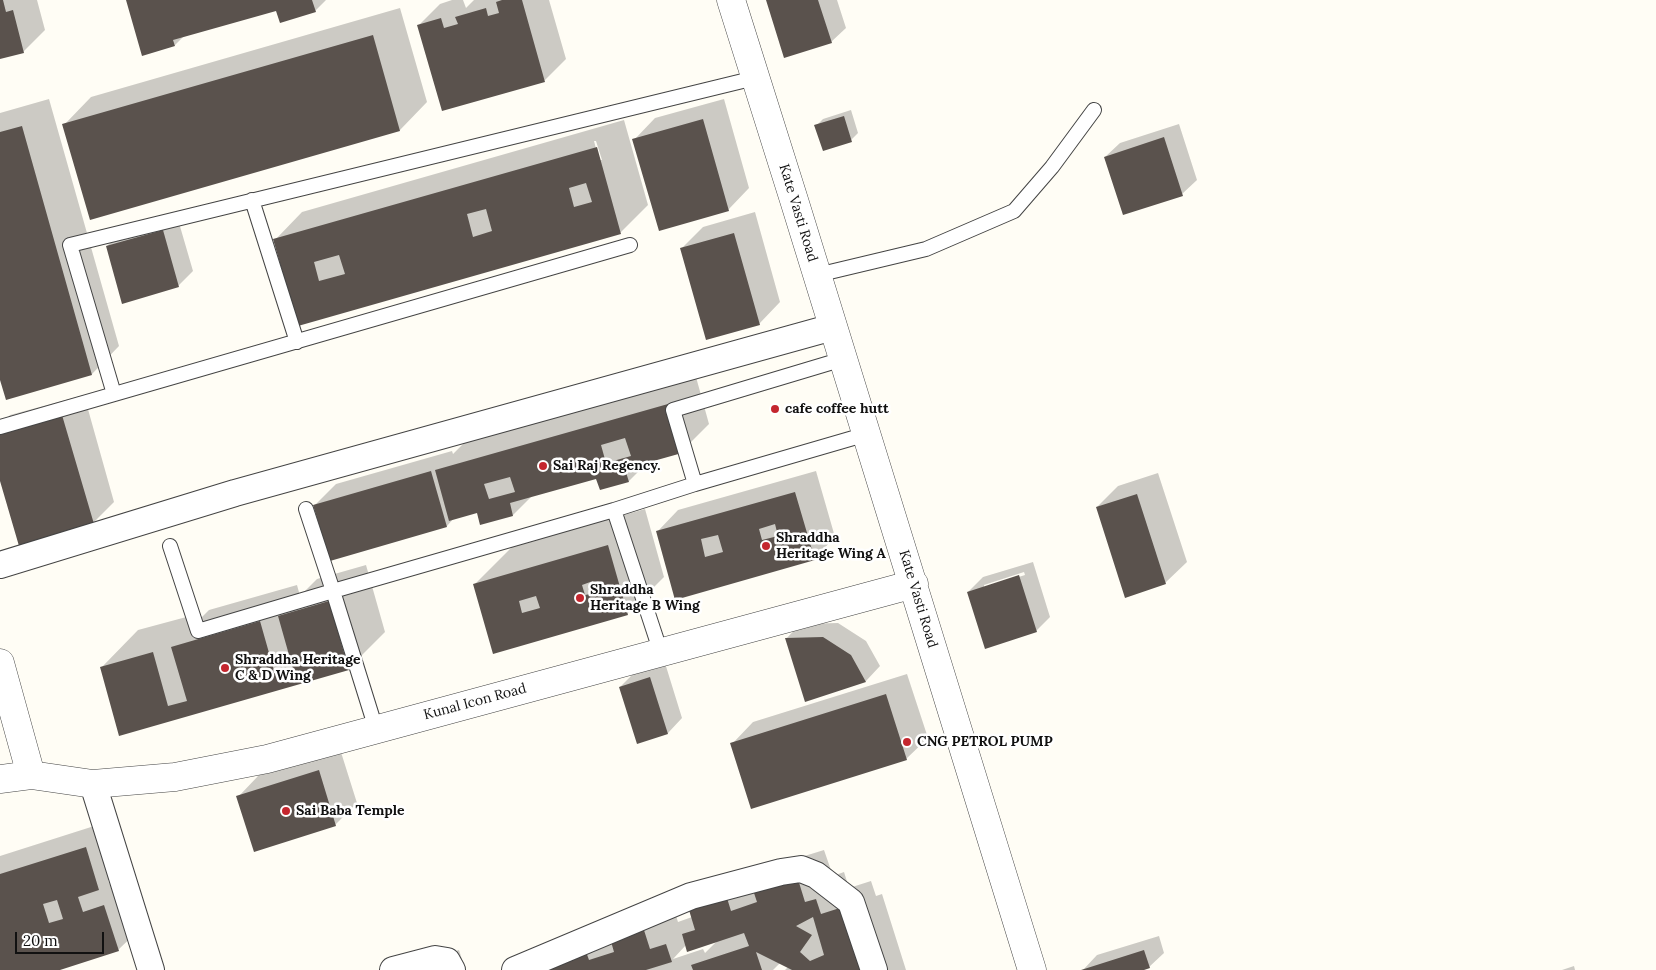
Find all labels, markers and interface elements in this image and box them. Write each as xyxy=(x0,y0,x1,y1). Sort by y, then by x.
street label: Kate Vasti Road xyxy=(775,162,821,264)
place label: cafe coffee hutt xyxy=(785,401,889,417)
marker: cafe coffee hutt xyxy=(769,403,781,415)
place label: Sai Raj Regency. xyxy=(553,458,661,474)
marker: Sai Raj Regency. xyxy=(537,460,549,472)
place label: Shraddha Heritage Wing A xyxy=(776,530,886,562)
marker: Shraddha Heritage Wing A xyxy=(760,540,772,552)
street label: Kate Vasti Road xyxy=(895,548,941,650)
place label: Shraddha Heritage B Wing xyxy=(590,582,700,614)
marker: Shraddha Heritage B Wing xyxy=(574,592,586,604)
place label: Shraddha Heritage C & D Wing xyxy=(235,652,360,684)
marker: Shraddha Heritage C & D Wing xyxy=(219,662,231,674)
street label: Kunal Icon Road xyxy=(422,680,528,724)
place label: CNG PETROL PUMP xyxy=(917,734,1053,750)
marker: CNG PETROL PUMP xyxy=(901,736,913,748)
place label: Sai Baba Temple xyxy=(296,803,405,819)
marker: Sai Baba Temple xyxy=(280,805,292,817)
scale bar xyxy=(18,922,106,954)
text: 20 m xyxy=(23,931,58,950)

